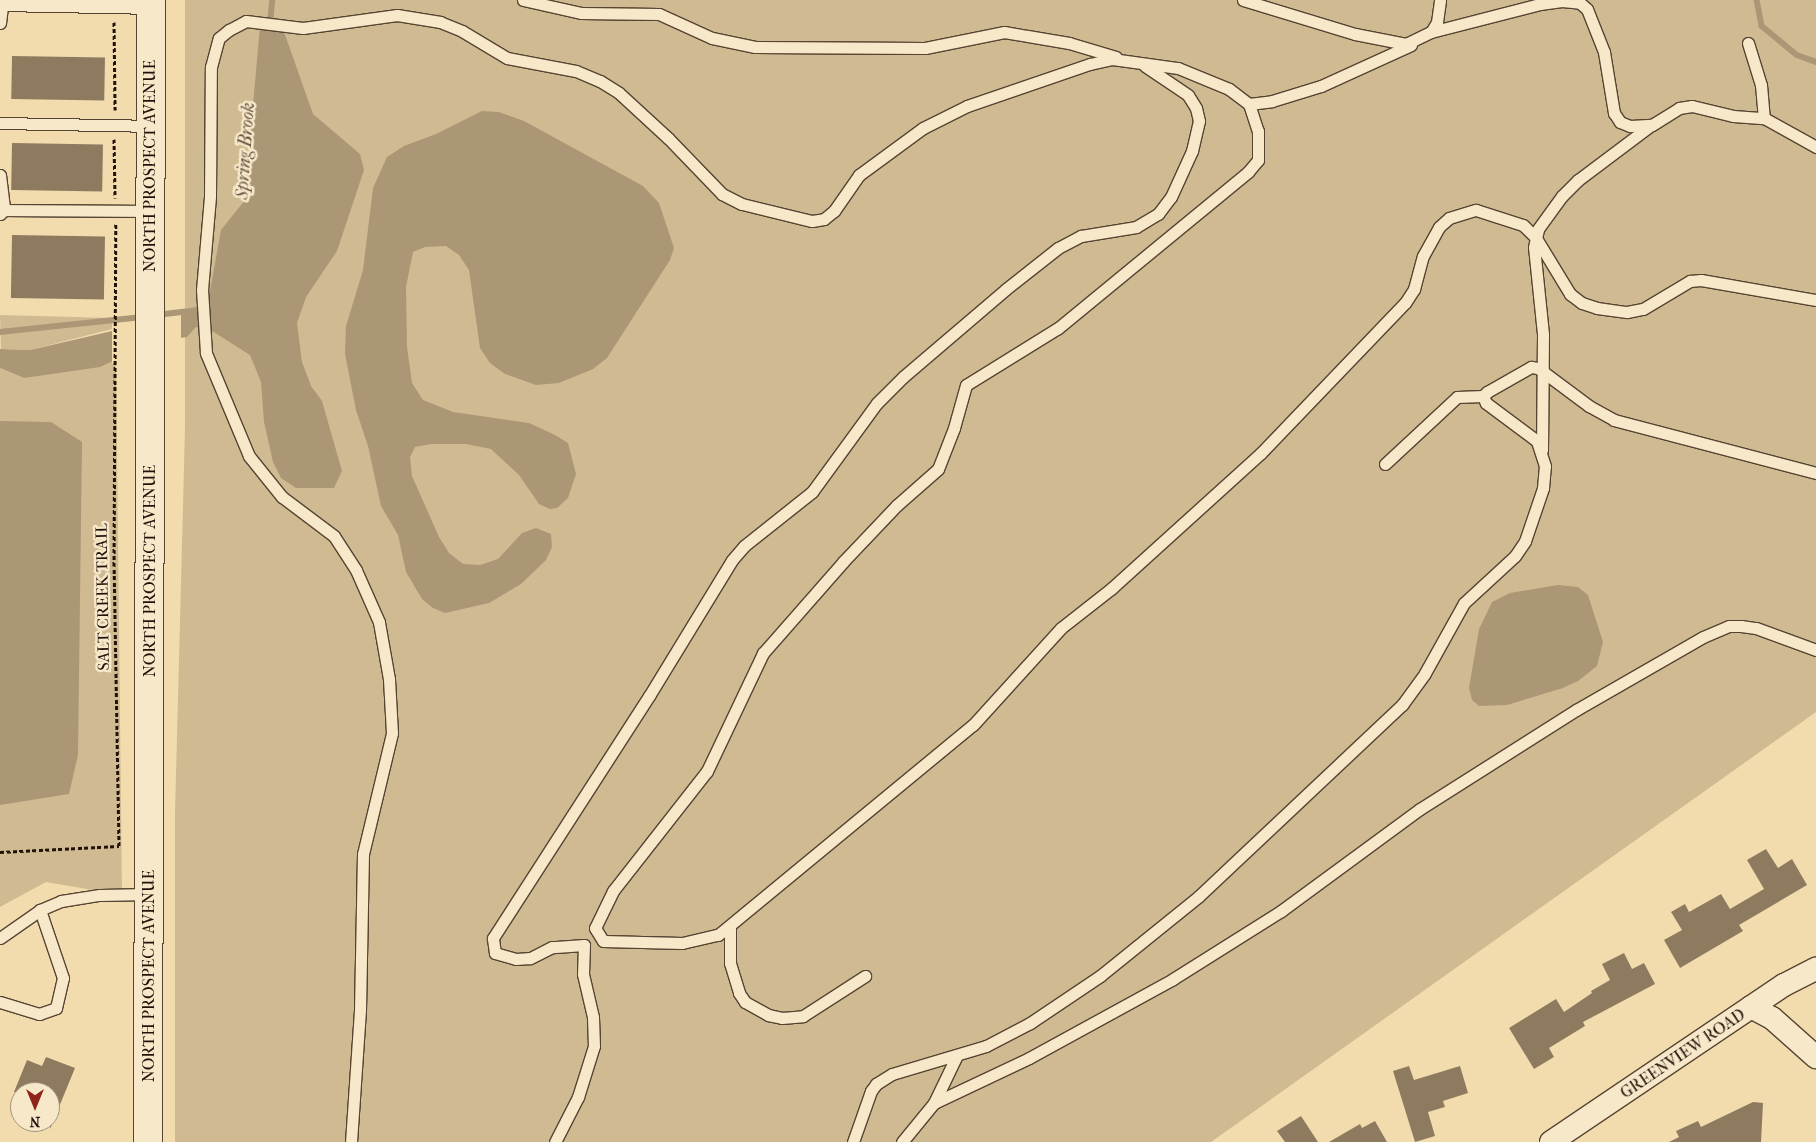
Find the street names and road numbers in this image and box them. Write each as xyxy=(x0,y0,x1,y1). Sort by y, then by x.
street label: NORTH PROSPECT AVENUE xyxy=(140,60,160,272)
street label: NORTH PROSPECT AVENUE xyxy=(140,465,160,677)
street label: SALT CREEK TRAIL xyxy=(92,523,114,671)
street label: NORTH PROSPECT AVENUE xyxy=(139,870,159,1082)
street label: GREENVIEW ROAD xyxy=(1617,1005,1749,1103)

